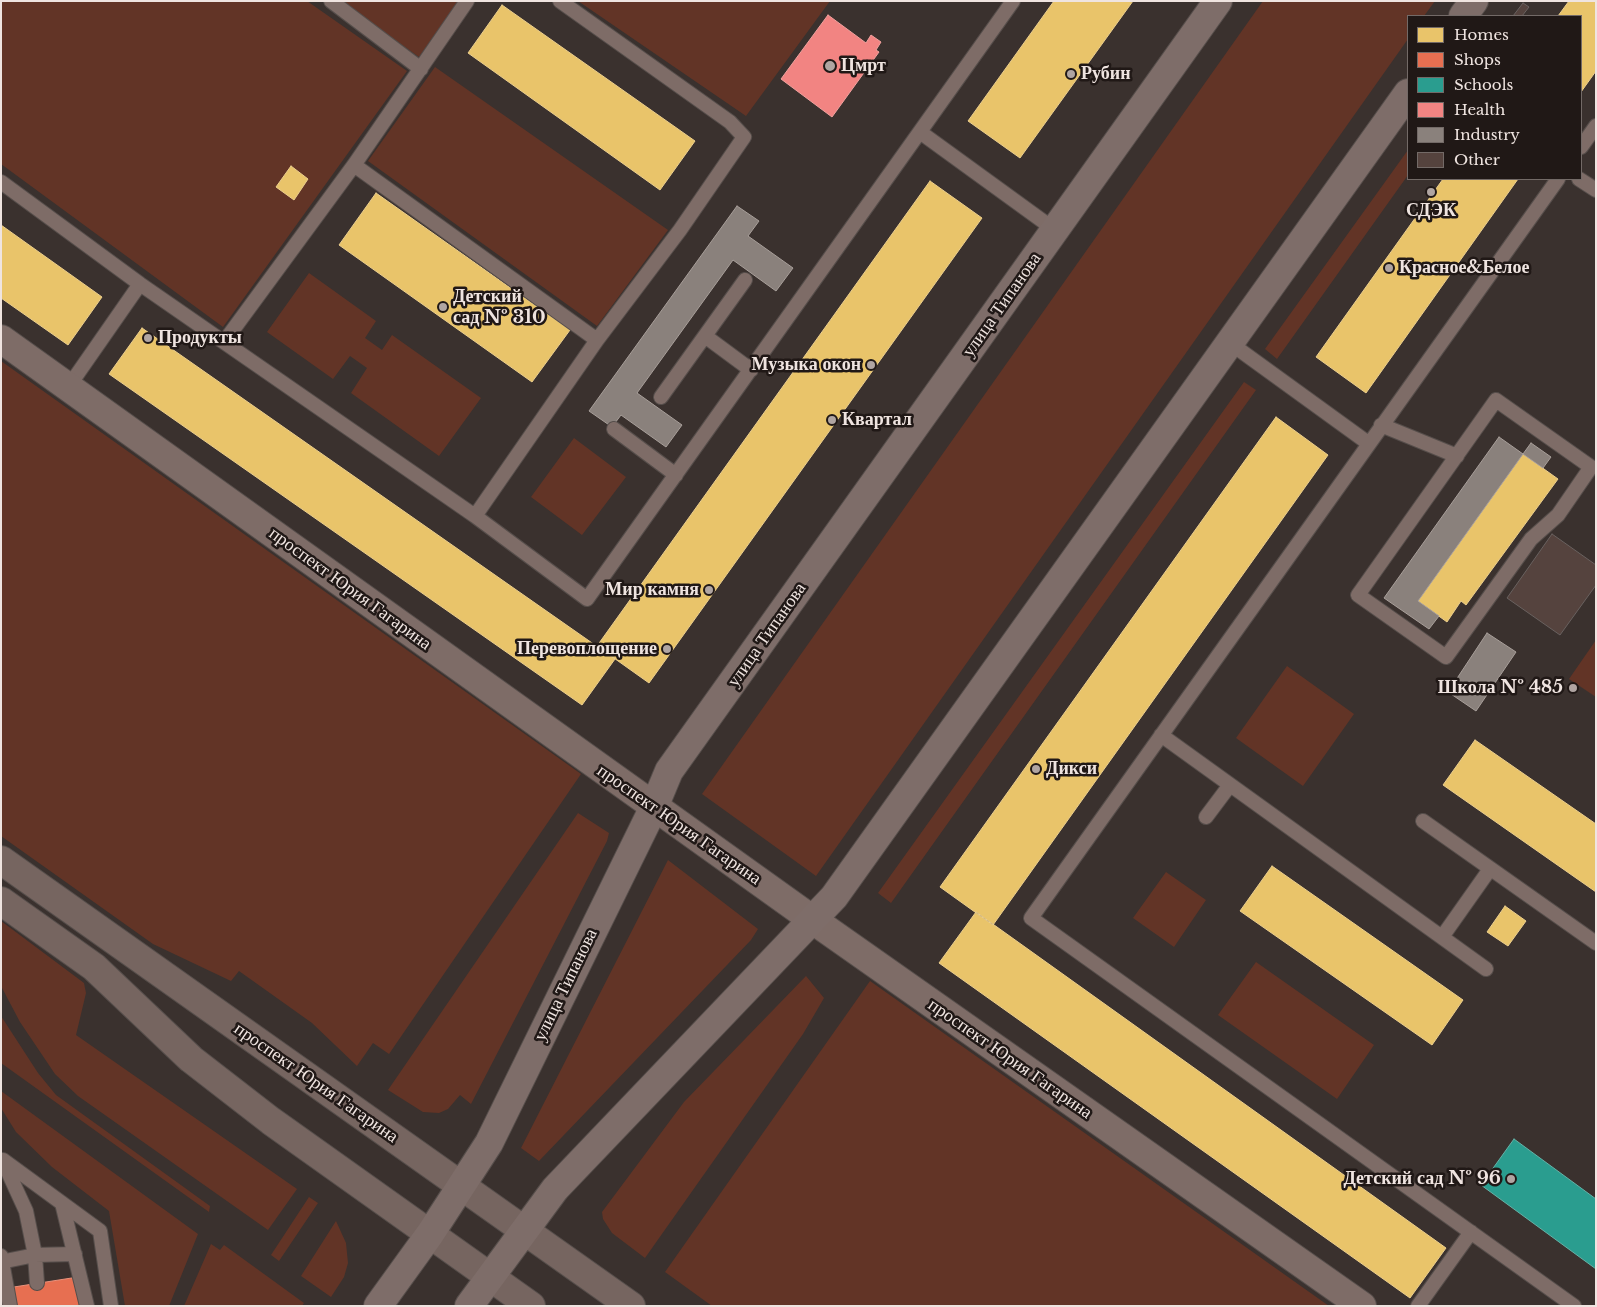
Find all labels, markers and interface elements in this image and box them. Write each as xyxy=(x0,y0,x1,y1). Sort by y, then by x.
legend xyxy=(1407,15,1582,180)
text: Homes xyxy=(1454,25,1509,44)
text: Shops xyxy=(1454,50,1501,69)
place label: Цмрт xyxy=(841,55,886,77)
marker: Цмрт xyxy=(823,59,837,73)
place label: Рубин xyxy=(1081,63,1130,85)
marker: Рубин xyxy=(1065,68,1077,80)
text: Schools xyxy=(1454,75,1513,94)
text: Health xyxy=(1454,100,1505,119)
text: Industry xyxy=(1454,125,1520,144)
text: Other xyxy=(1454,150,1500,169)
marker: СДЭК xyxy=(1425,186,1437,198)
place label: СДЭК xyxy=(1406,200,1456,222)
street label: улица Типанова xyxy=(958,249,1046,361)
place label: Красное&Белое xyxy=(1399,257,1529,279)
marker: Красное&Белое xyxy=(1383,262,1395,274)
place label: Детский сад № 310 xyxy=(453,286,546,328)
marker: Детский сад № 310 xyxy=(437,301,449,313)
place label: Продукты xyxy=(158,327,242,349)
marker: Продукты xyxy=(142,332,154,344)
place label: Музыка окон xyxy=(752,354,861,376)
marker: Музыка окон xyxy=(865,359,877,371)
place label: Квартал xyxy=(842,409,912,431)
marker: Квартал xyxy=(826,414,838,426)
street label: проспект Юрия Гагарина xyxy=(265,523,435,655)
place label: Мир камня xyxy=(605,579,699,601)
street label: улица Типанова xyxy=(723,579,811,691)
marker: Мир камня xyxy=(703,584,715,596)
place label: Перевоплощение xyxy=(517,638,657,660)
marker: Перевоплощение xyxy=(661,643,673,655)
place label: Школа № 485 xyxy=(1438,677,1563,699)
marker: Школа № 485 xyxy=(1567,682,1579,694)
place label: Дикси xyxy=(1046,758,1097,780)
street label: проспект Юрия Гагарина xyxy=(593,760,765,890)
marker: Дикси xyxy=(1030,763,1042,775)
street label: улица Типанова xyxy=(529,925,603,1045)
street label: проспект Юрия Гагарина xyxy=(924,994,1096,1124)
street label: проспект Юрия Гагарина xyxy=(230,1018,402,1148)
place label: Детский сад № 96 xyxy=(1343,1168,1501,1190)
marker: Детский сад № 96 xyxy=(1505,1173,1517,1185)

